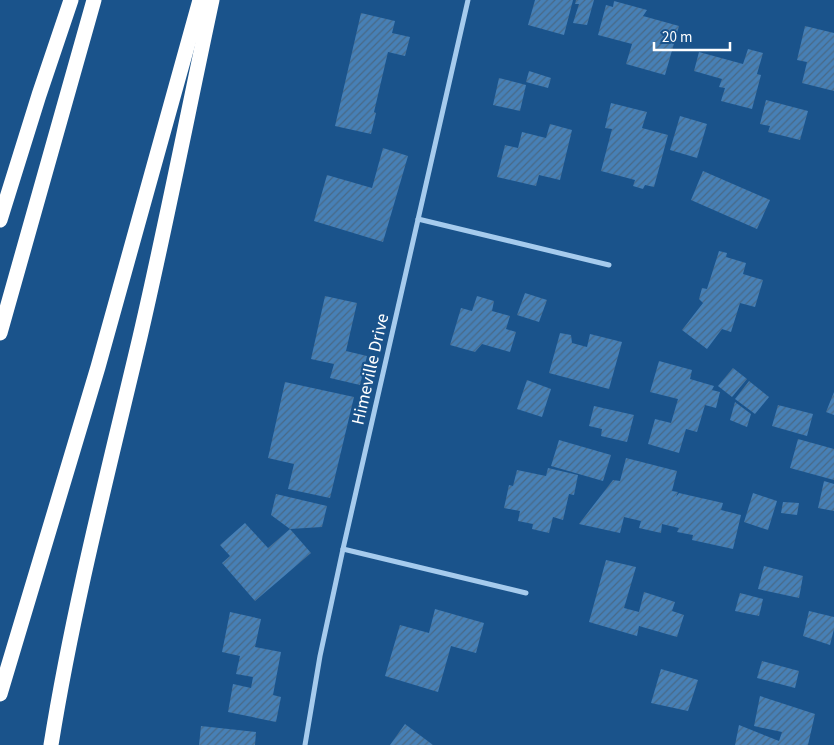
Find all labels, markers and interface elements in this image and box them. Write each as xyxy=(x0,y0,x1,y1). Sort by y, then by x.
scale bar xyxy=(654,20,730,52)
text: 20 m xyxy=(662,27,692,48)
street label: Himeville Drive xyxy=(346,311,395,427)

